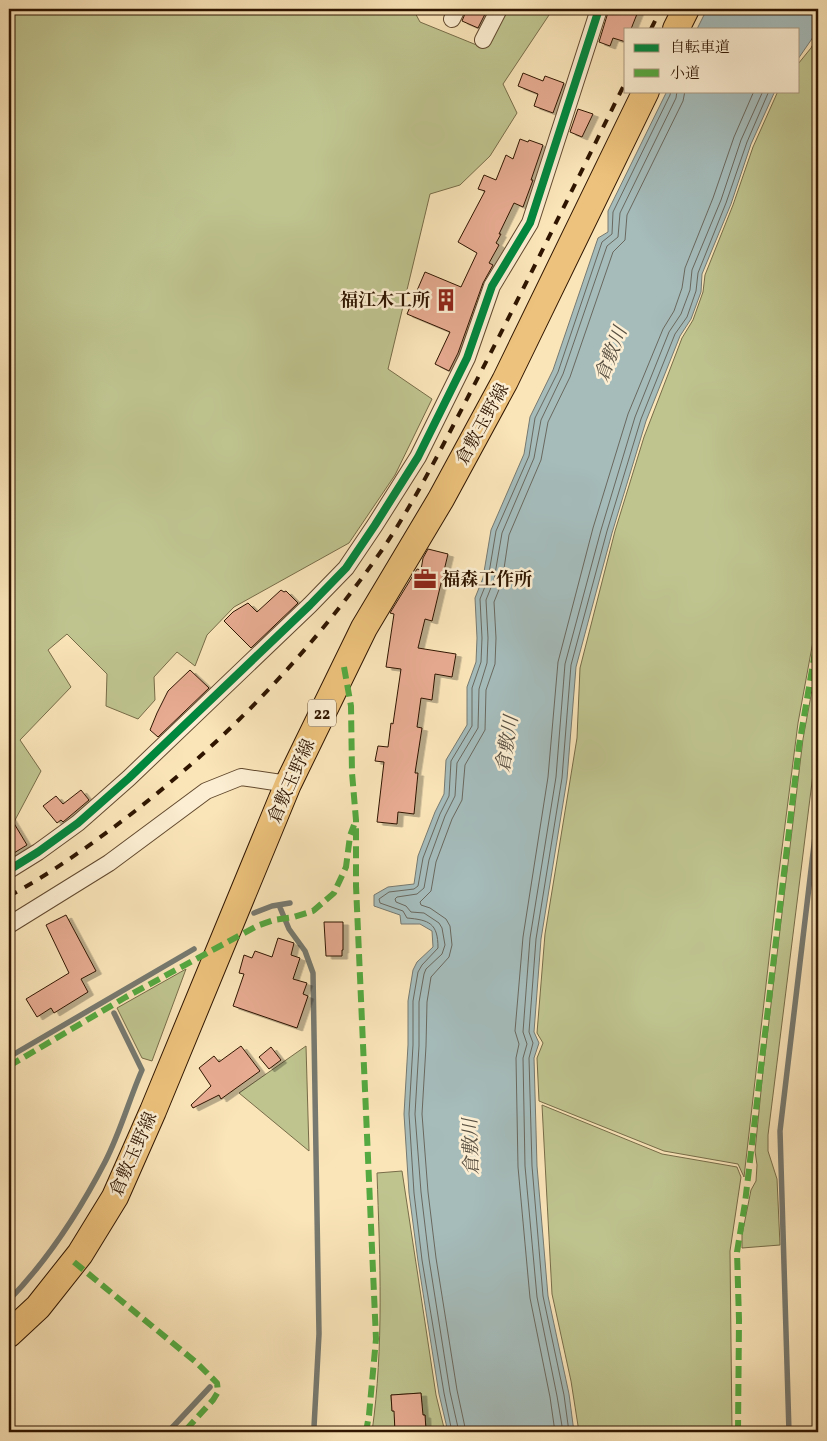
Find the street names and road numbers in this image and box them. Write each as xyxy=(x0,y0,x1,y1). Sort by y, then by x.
street label: 倉敷玉野線 xyxy=(451,379,516,470)
road number: 22 xyxy=(308,700,336,726)
street label: 倉敷玉野線 xyxy=(263,735,322,828)
street label: 倉敷玉野線 xyxy=(105,1108,164,1201)

